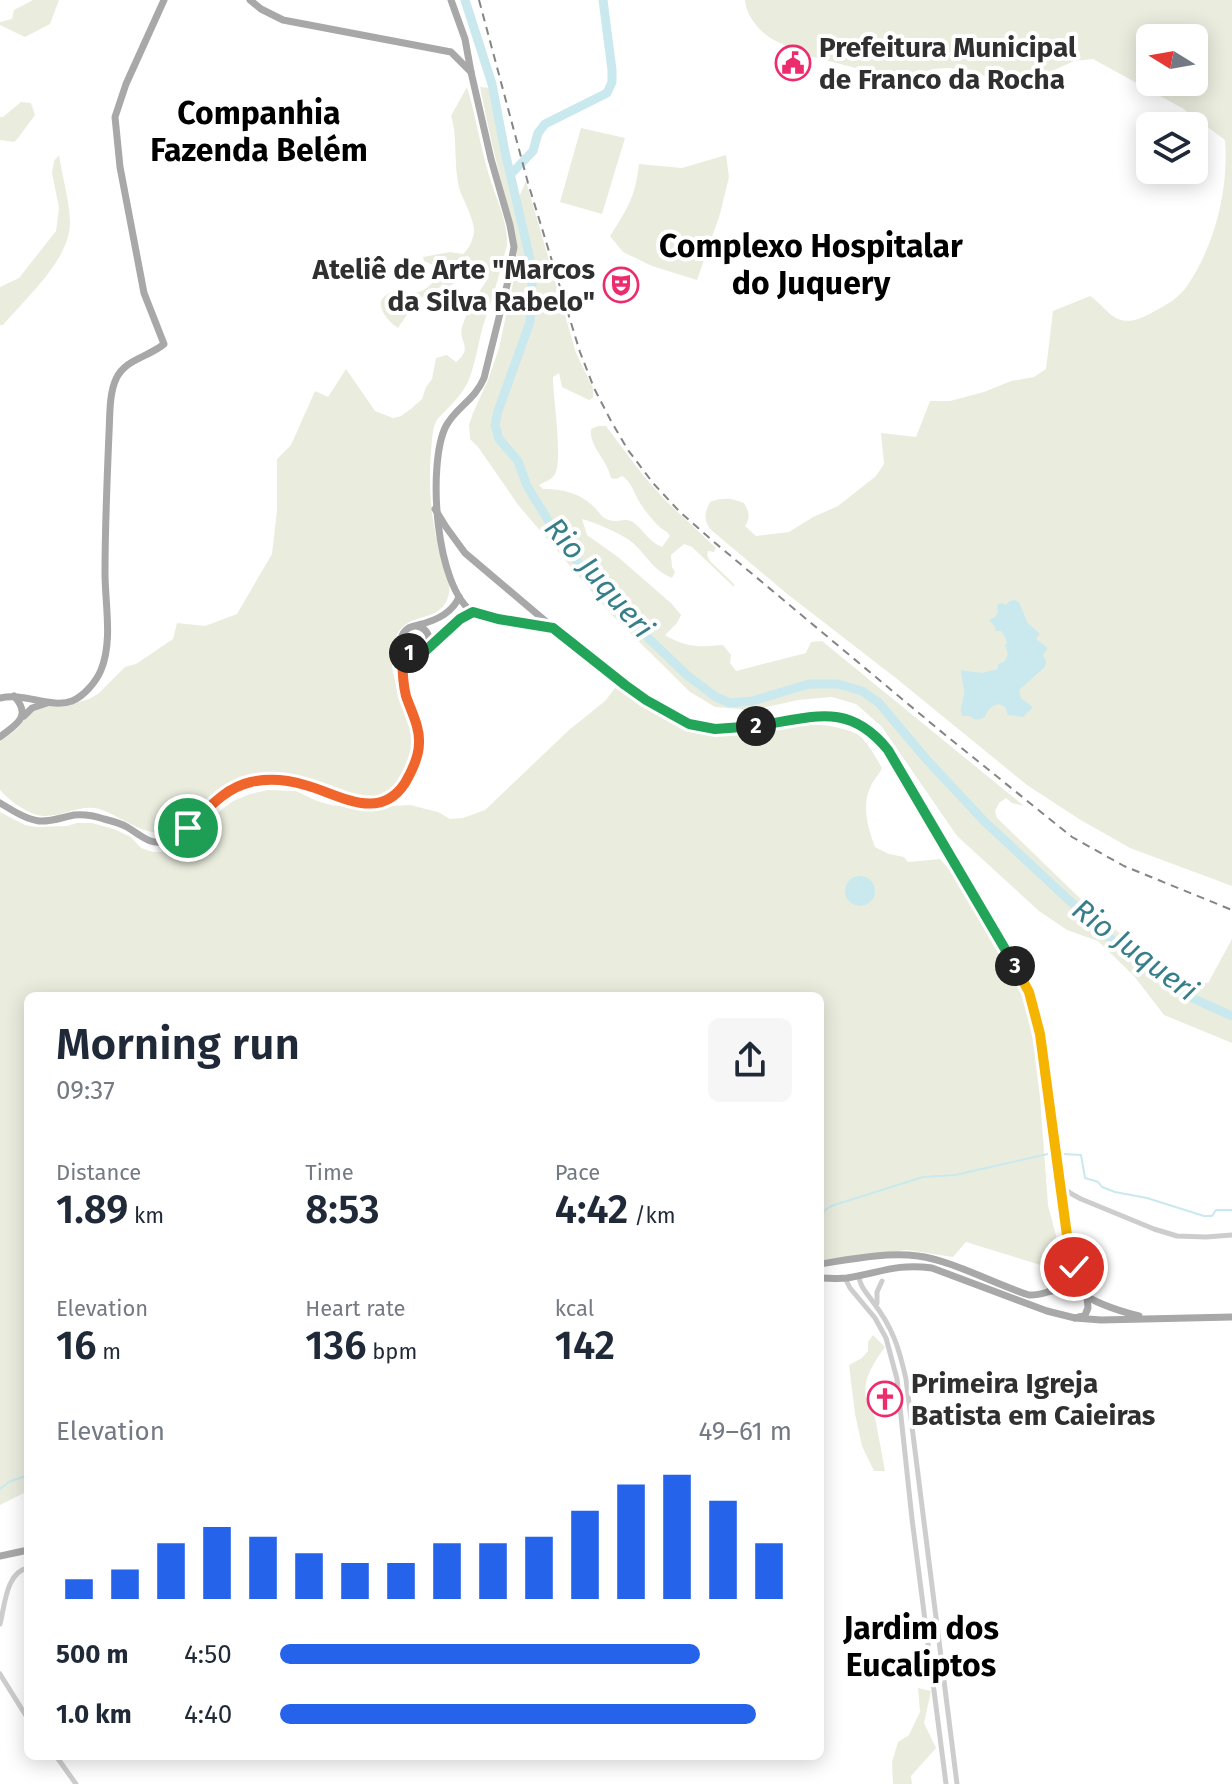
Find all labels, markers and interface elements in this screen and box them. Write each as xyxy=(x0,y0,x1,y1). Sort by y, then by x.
north arrow xyxy=(1136,24,1208,96)
map controls xyxy=(1136,24,1208,184)
place label: Prefeitura Municipal de Franco da Rocha xyxy=(819,31,1077,96)
public building icon: Prefeitura Municipal de Franco da Rocha xyxy=(774,44,812,82)
district label: Companhia Fazenda Belém xyxy=(150,94,368,169)
button: layers xyxy=(1136,112,1208,184)
district label: Complexo Hospitalar do Juquery xyxy=(659,227,963,302)
place label: Ateliê de Arte "Marcos da Silva Rabelo" xyxy=(312,253,595,318)
theatre icon: Ateliê de Arte "Marcos da Silva Rabelo" xyxy=(602,266,640,304)
water label: Rio Juqueri xyxy=(537,510,661,646)
pin: 1 xyxy=(389,633,429,673)
text: 1 xyxy=(404,639,414,666)
pin: 2 xyxy=(736,706,776,746)
text: 2 xyxy=(750,712,762,739)
pin xyxy=(154,794,222,862)
icon: arrive xyxy=(166,806,210,850)
water label: Rio Juqueri xyxy=(1065,891,1205,1009)
pin: 3 xyxy=(995,946,1035,986)
text: 3 xyxy=(1009,952,1021,979)
text: Morning run xyxy=(56,1018,300,1071)
button: share xyxy=(708,1018,792,1102)
text: 09:37 xyxy=(56,1075,115,1106)
text: Distance xyxy=(56,1159,141,1186)
text: Time xyxy=(305,1159,354,1186)
text: Pace xyxy=(555,1159,600,1186)
text: 1.89 xyxy=(56,1186,128,1234)
text: 8:53 xyxy=(305,1186,380,1234)
text: 4:42 xyxy=(555,1186,628,1234)
text: km xyxy=(128,1202,164,1229)
text: /km xyxy=(628,1202,676,1229)
pin xyxy=(1040,1233,1108,1301)
icon: check xyxy=(1052,1245,1096,1289)
text: Elevation xyxy=(56,1295,148,1322)
text: Heart rate xyxy=(305,1295,406,1322)
text: kcal xyxy=(555,1295,594,1322)
text: 16 xyxy=(56,1322,96,1370)
text: 136 xyxy=(305,1322,366,1370)
text: 142 xyxy=(555,1322,615,1370)
text: m xyxy=(96,1338,121,1365)
text: bpm xyxy=(366,1338,417,1365)
place label: Primeira Igreja Batista em Caieiras xyxy=(911,1367,1155,1432)
church icon: Primeira Igreja Batista em Caieiras xyxy=(866,1380,904,1418)
text: Elevation xyxy=(56,1416,165,1447)
text: 49–61 m xyxy=(699,1416,792,1447)
district label: Jardim dos Eucaliptos xyxy=(842,1609,999,1684)
text: 500 m xyxy=(56,1639,129,1670)
text: 4:50 xyxy=(184,1639,232,1670)
text: 1.0 km xyxy=(56,1699,132,1730)
text: 4:40 xyxy=(184,1699,232,1730)

